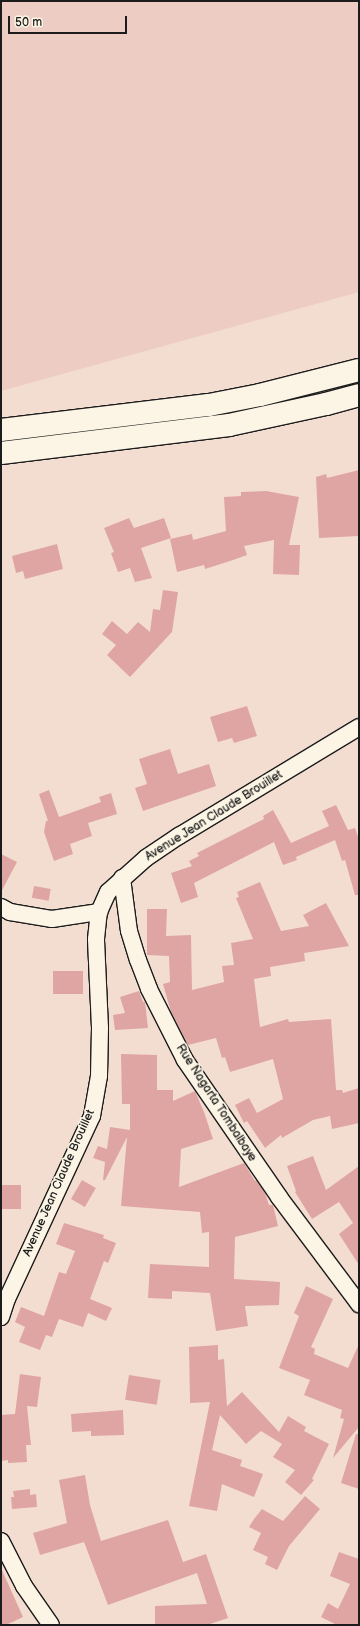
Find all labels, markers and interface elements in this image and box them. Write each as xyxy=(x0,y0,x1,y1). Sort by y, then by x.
scale bar xyxy=(10,8,129,34)
text: 50 m xyxy=(15,15,42,30)
street label: Avenue Jean Claude Brouillet xyxy=(142,768,286,864)
street label: Rue Nagarta Tombalbaye xyxy=(173,1041,259,1165)
street label: Avenue Jean Claude Brouillet xyxy=(20,1107,98,1259)

